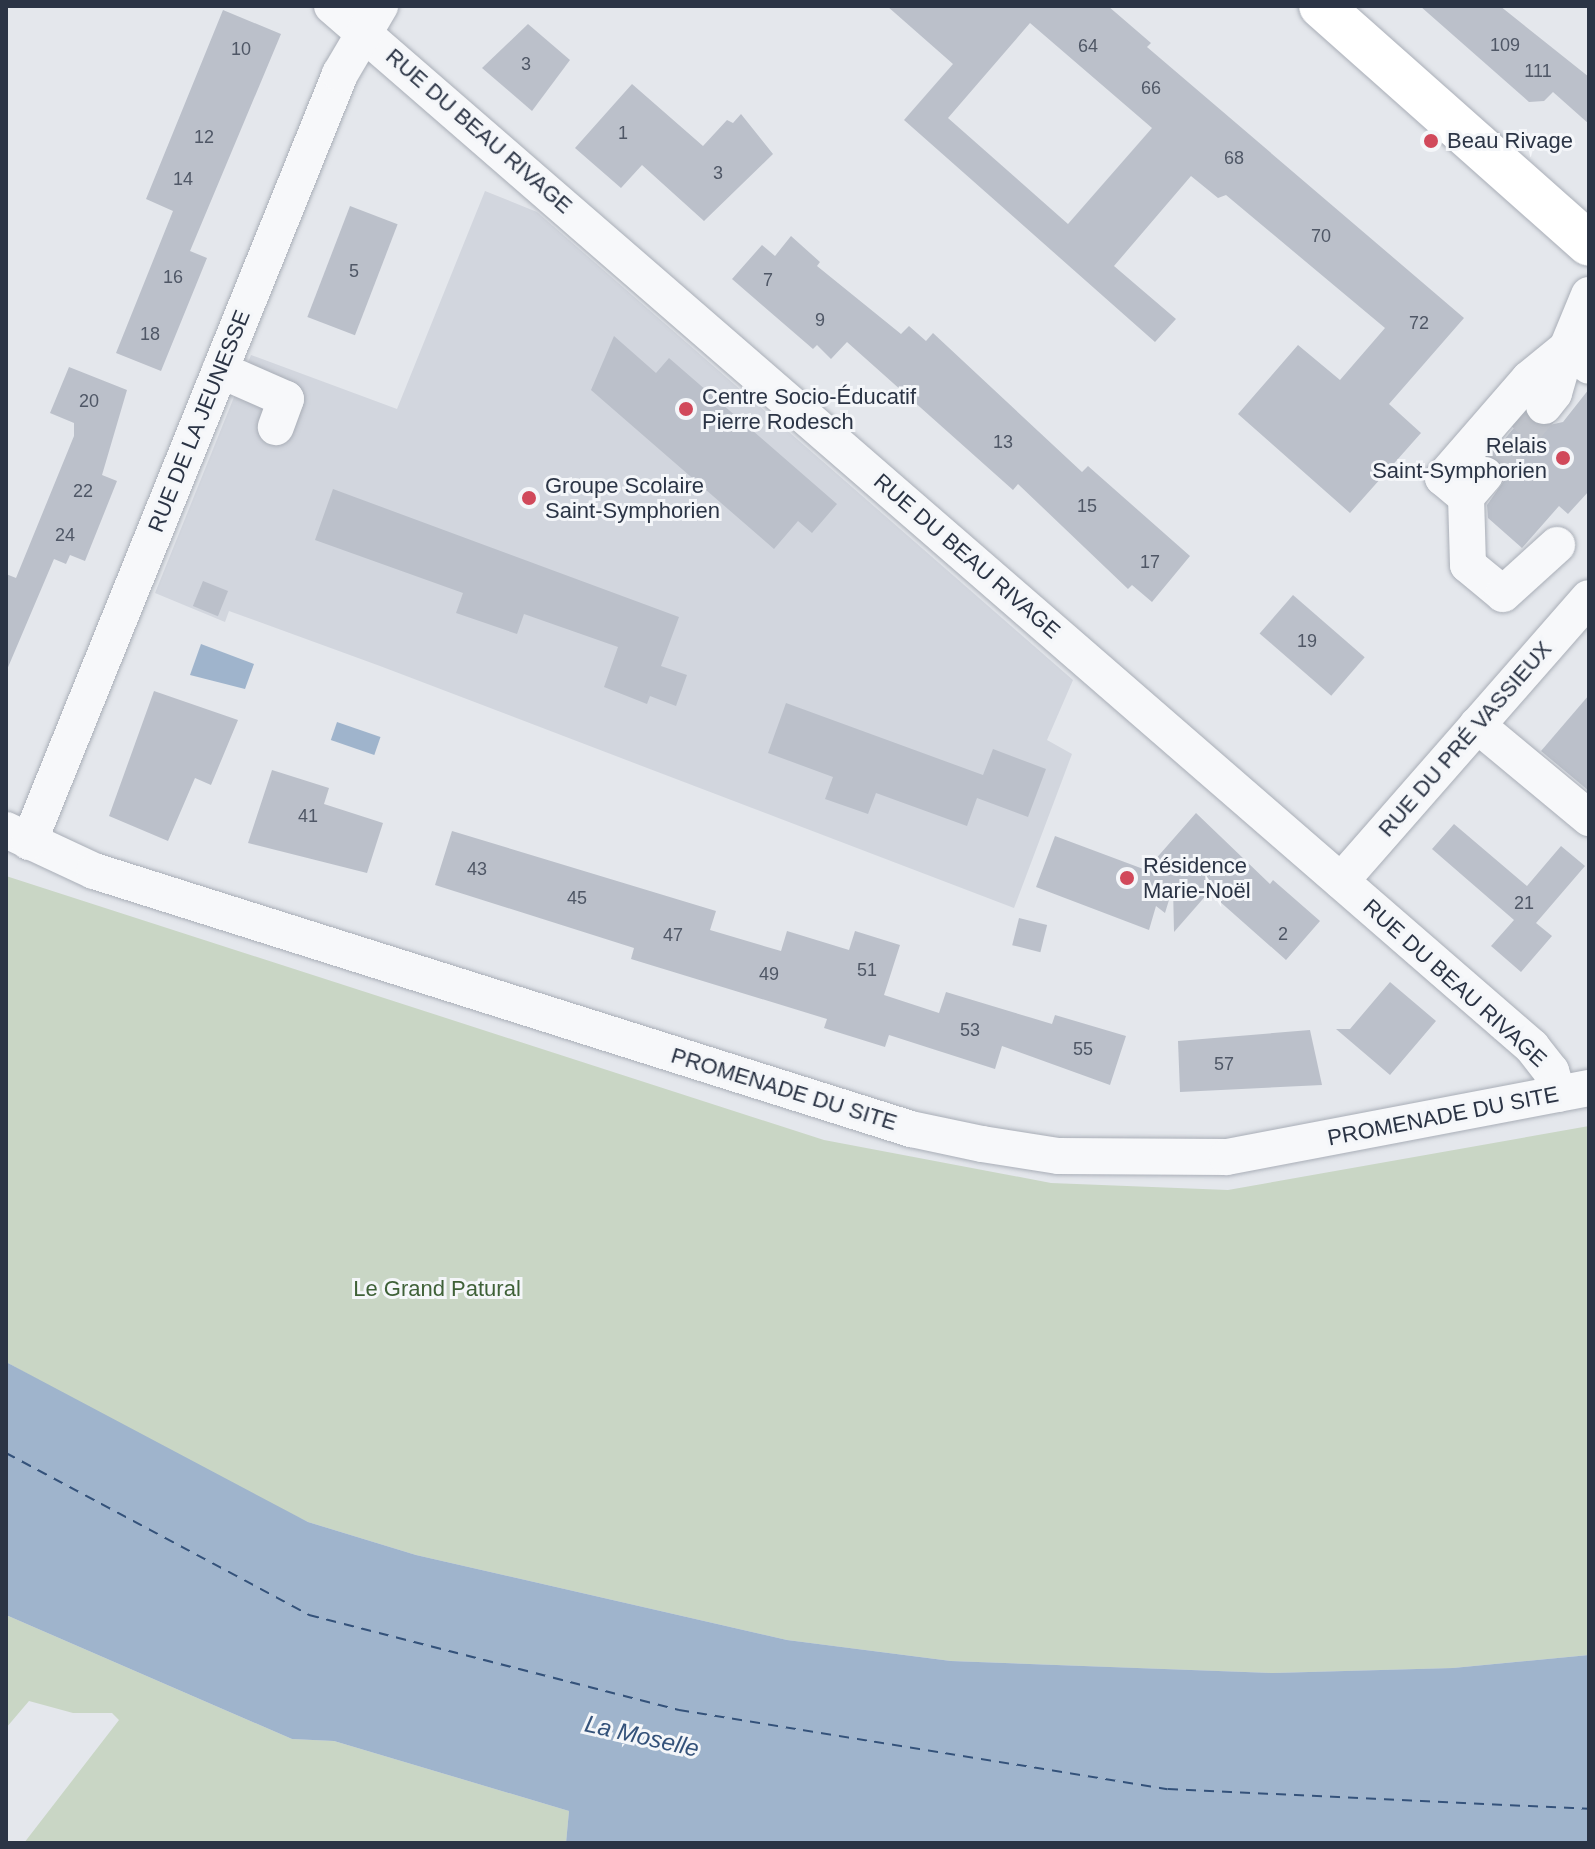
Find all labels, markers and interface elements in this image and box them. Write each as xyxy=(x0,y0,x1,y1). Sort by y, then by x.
house number: 109 xyxy=(1490,34,1520,56)
house number: 64 xyxy=(1078,35,1098,57)
house number: 10 xyxy=(231,38,251,60)
street label: RUE DU BEAU RIVAGE xyxy=(381,43,577,219)
house number: 3 xyxy=(521,53,531,75)
house number: 111 xyxy=(1524,60,1552,82)
house number: 66 xyxy=(1141,77,1161,99)
house number: 1 xyxy=(618,122,628,144)
house number: 12 xyxy=(194,126,214,148)
place label: Beau Rivage xyxy=(1447,128,1573,154)
marker: Beau Rivage xyxy=(1422,132,1440,150)
house number: 68 xyxy=(1224,147,1244,169)
house number: 3 xyxy=(713,162,723,184)
house number: 14 xyxy=(173,168,193,190)
house number: 70 xyxy=(1311,225,1331,247)
house number: 5 xyxy=(349,260,359,282)
house number: 16 xyxy=(163,266,183,288)
house number: 7 xyxy=(763,269,773,291)
street label: RUE DE LA JEUNESSE xyxy=(142,306,256,536)
house number: 9 xyxy=(815,309,825,331)
house number: 72 xyxy=(1409,312,1429,334)
house number: 18 xyxy=(140,323,160,345)
place label: Centre Socio-Éducatif Pierre Rodesch xyxy=(702,383,916,434)
house number: 20 xyxy=(79,390,99,412)
marker: Centre Socio-Éducatif Pierre Rodesch xyxy=(677,400,695,418)
house number: 13 xyxy=(993,431,1013,453)
place label: Relais Saint-Symphorien xyxy=(1372,432,1547,484)
marker: Relais Saint-Symphorien xyxy=(1554,449,1572,467)
street label: RUE DU BEAU RIVAGE xyxy=(869,468,1065,644)
place label: Groupe Scolaire Saint-Symphorien xyxy=(545,472,720,524)
house number: 22 xyxy=(73,480,93,502)
marker: Groupe Scolaire Saint-Symphorien xyxy=(520,489,538,507)
house number: 15 xyxy=(1077,495,1097,517)
house number: 24 xyxy=(55,524,75,546)
house number: 17 xyxy=(1140,551,1160,573)
house number: 19 xyxy=(1297,630,1317,652)
street label: RUE DU PRÉ VASSIEUX xyxy=(1373,636,1557,842)
house number: 41 xyxy=(298,805,318,827)
place label: Résidence Marie-Noël xyxy=(1143,852,1251,904)
house number: 43 xyxy=(467,858,487,880)
marker: Résidence Marie-Noël xyxy=(1118,869,1136,887)
house number: 45 xyxy=(567,887,587,909)
house number: 21 xyxy=(1514,892,1534,914)
street label: RUE DU BEAU RIVAGE xyxy=(1358,894,1552,1072)
house number: 2 xyxy=(1278,923,1288,945)
house number: 47 xyxy=(663,924,683,946)
house number: 51 xyxy=(857,959,877,981)
house number: 49 xyxy=(759,963,779,985)
house number: 53 xyxy=(960,1019,980,1041)
house number: 55 xyxy=(1073,1038,1093,1060)
street label: PROMENADE DU SITE xyxy=(668,1042,900,1136)
house number: 57 xyxy=(1214,1053,1234,1075)
street label: PROMENADE DU SITE xyxy=(1325,1081,1561,1151)
park label: Le Grand Patural xyxy=(353,1276,521,1302)
water label: La Moselle xyxy=(582,1709,702,1763)

